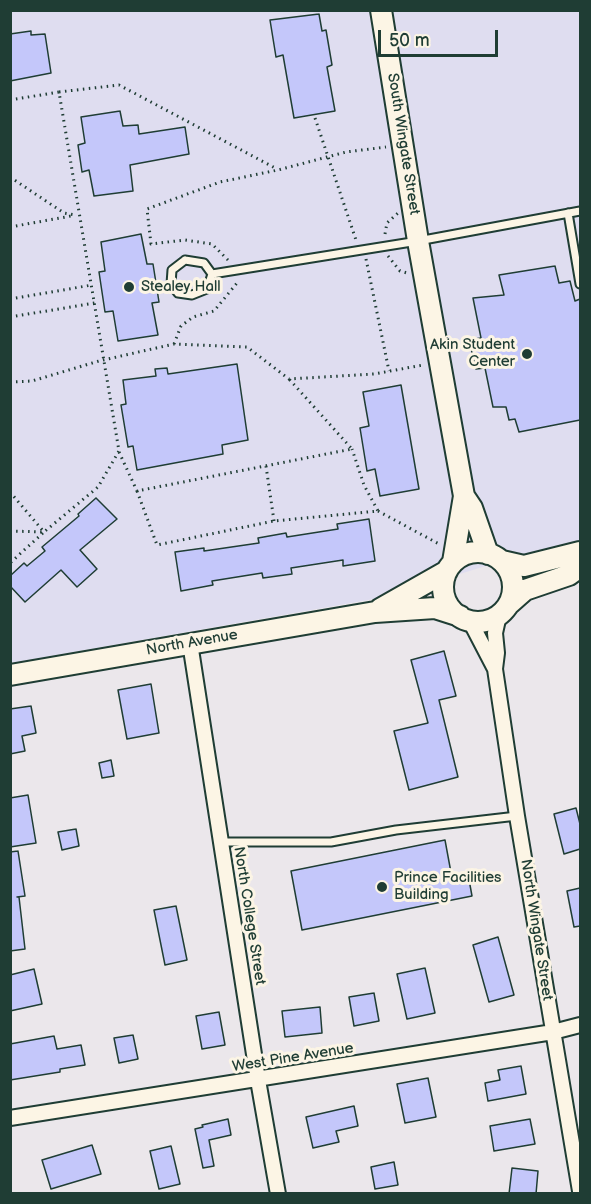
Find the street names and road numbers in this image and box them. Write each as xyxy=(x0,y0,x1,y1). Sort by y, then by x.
street label: South Wingate Street xyxy=(383,72,423,216)
street label: North Avenue xyxy=(145,626,239,660)
street label: North College Street xyxy=(229,846,269,986)
street label: North Wingate Street xyxy=(516,858,556,1002)
street label: West Pine Avenue xyxy=(231,1040,355,1076)

